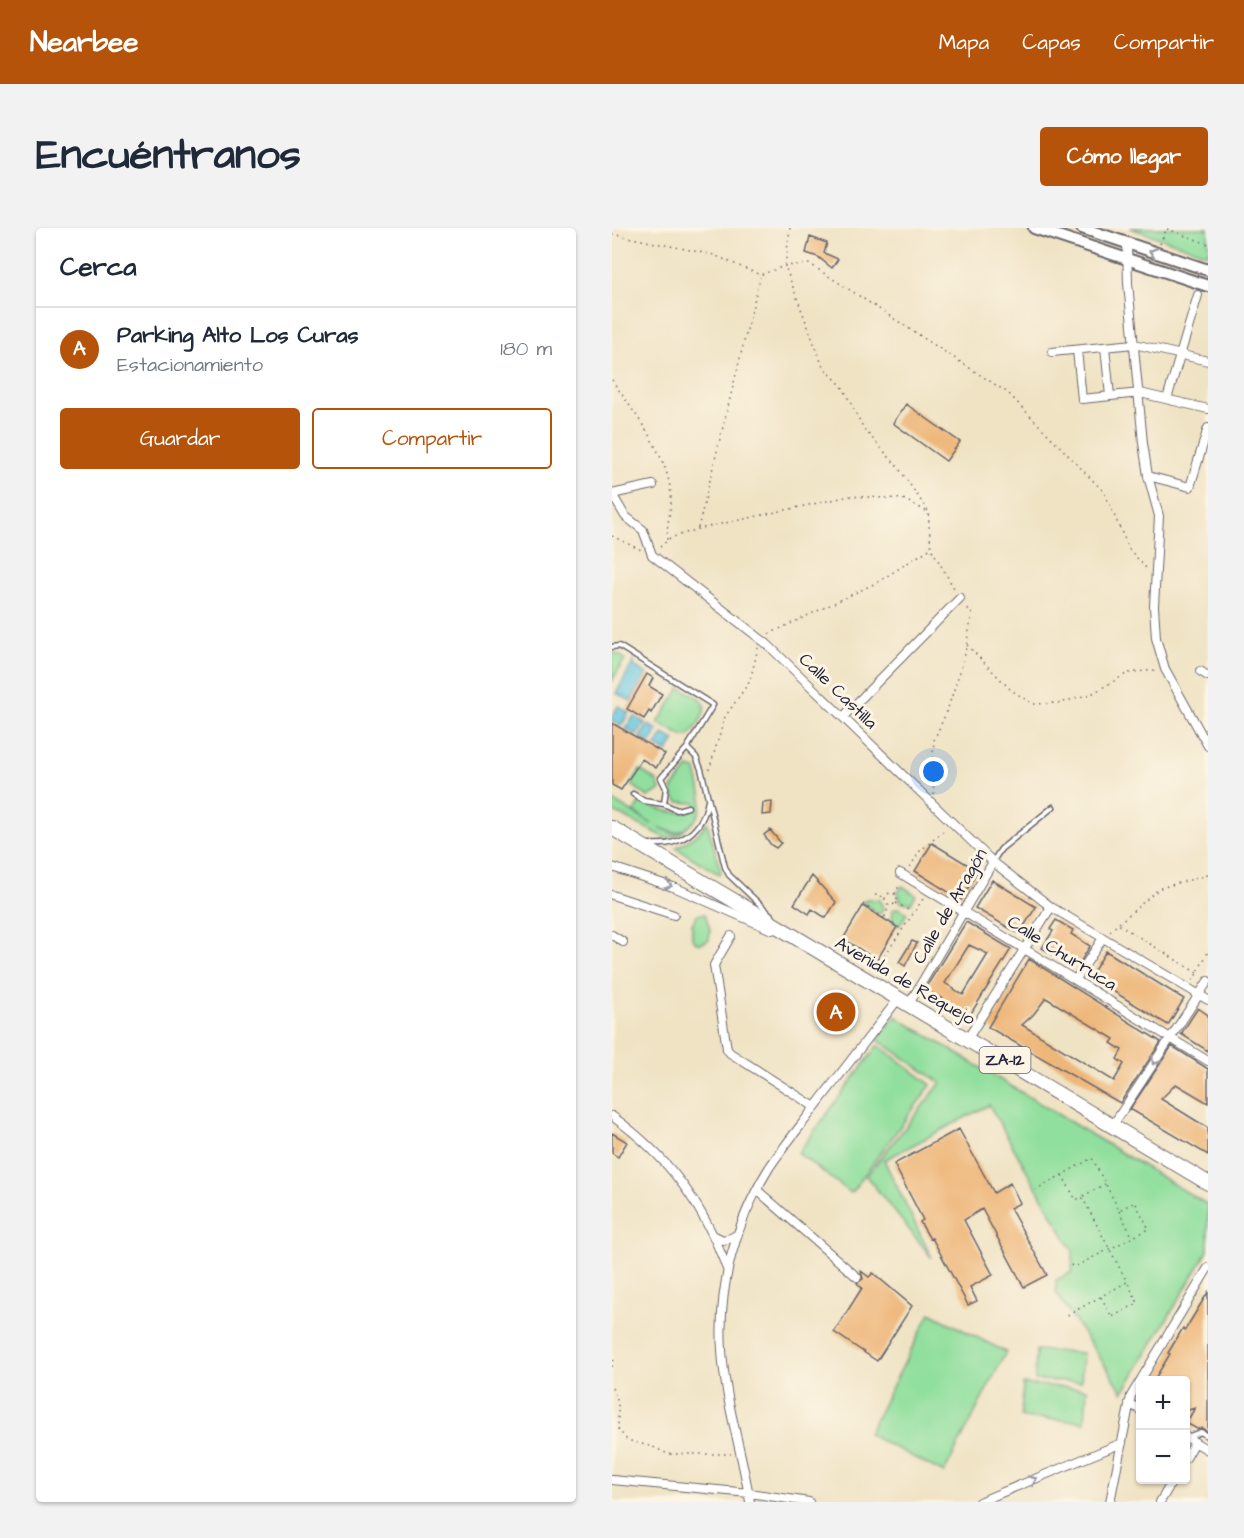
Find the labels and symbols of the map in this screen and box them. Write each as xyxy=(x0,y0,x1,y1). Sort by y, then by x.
one-way arrow xyxy=(1148,247,1158,259)
street label: Calle Castilla xyxy=(793,647,883,735)
your location xyxy=(919,757,948,786)
street label: Calle de Aragón xyxy=(907,844,994,969)
one-way arrow xyxy=(662,878,673,890)
street label: Calle Churruca xyxy=(1002,909,1122,997)
street label: Avenida de Requejo xyxy=(831,932,979,1030)
pin: A xyxy=(816,990,856,1034)
road number: ZA-12 xyxy=(980,1047,1030,1073)
one-way arrow xyxy=(1151,1054,1162,1065)
one-way arrow xyxy=(1027,1475,1038,1487)

